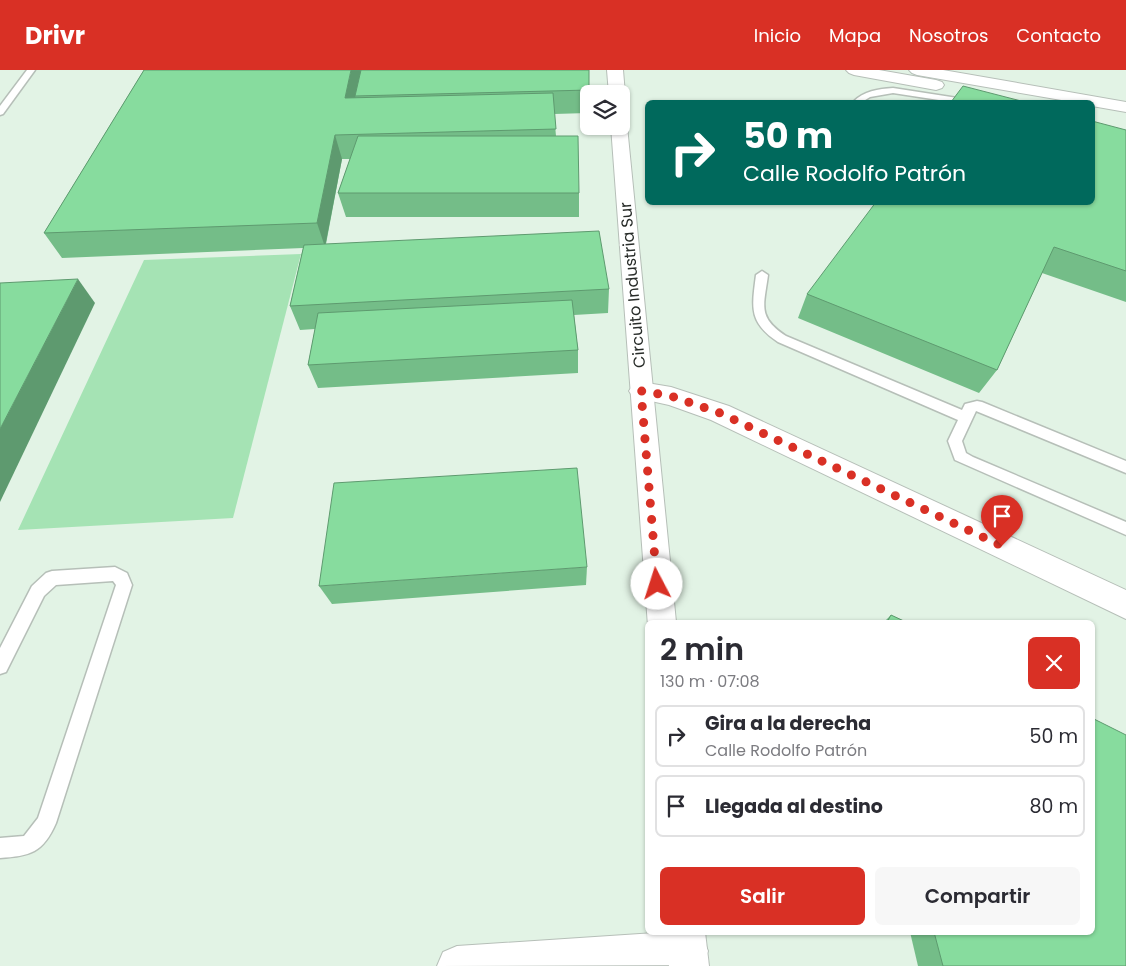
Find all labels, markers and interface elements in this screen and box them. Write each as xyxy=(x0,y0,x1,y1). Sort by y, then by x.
text: Drivr xyxy=(25,19,85,52)
text: Inicio xyxy=(754,23,801,48)
text: Mapa xyxy=(829,23,881,48)
text: Nosotros xyxy=(909,23,988,48)
text: Contacto xyxy=(1016,23,1101,48)
map controls xyxy=(580,85,630,135)
button: layers xyxy=(580,85,630,135)
text: 50 m xyxy=(743,111,833,160)
icon: right xyxy=(660,120,725,185)
text: Calle Rodolfo Patrón xyxy=(743,158,966,189)
street label: Circuito Industria Sur xyxy=(614,201,651,369)
pin xyxy=(981,495,1023,546)
icon: arrive xyxy=(988,502,1016,530)
position arrow xyxy=(630,557,682,609)
text: 2 min xyxy=(660,628,744,671)
button: close xyxy=(1028,637,1080,689)
text: 130 m · 07:08 xyxy=(660,670,760,693)
text: Gira a la derecha xyxy=(705,710,871,737)
icon: right xyxy=(662,722,690,750)
text: 50 m xyxy=(1029,723,1078,750)
text: Calle Rodolfo Patrón xyxy=(705,739,867,762)
icon: arrive xyxy=(662,792,690,820)
text: Llegada al destino xyxy=(705,793,883,820)
text: 80 m xyxy=(1029,793,1078,820)
button: Salir xyxy=(660,867,865,925)
button: Compartir xyxy=(875,867,1080,925)

